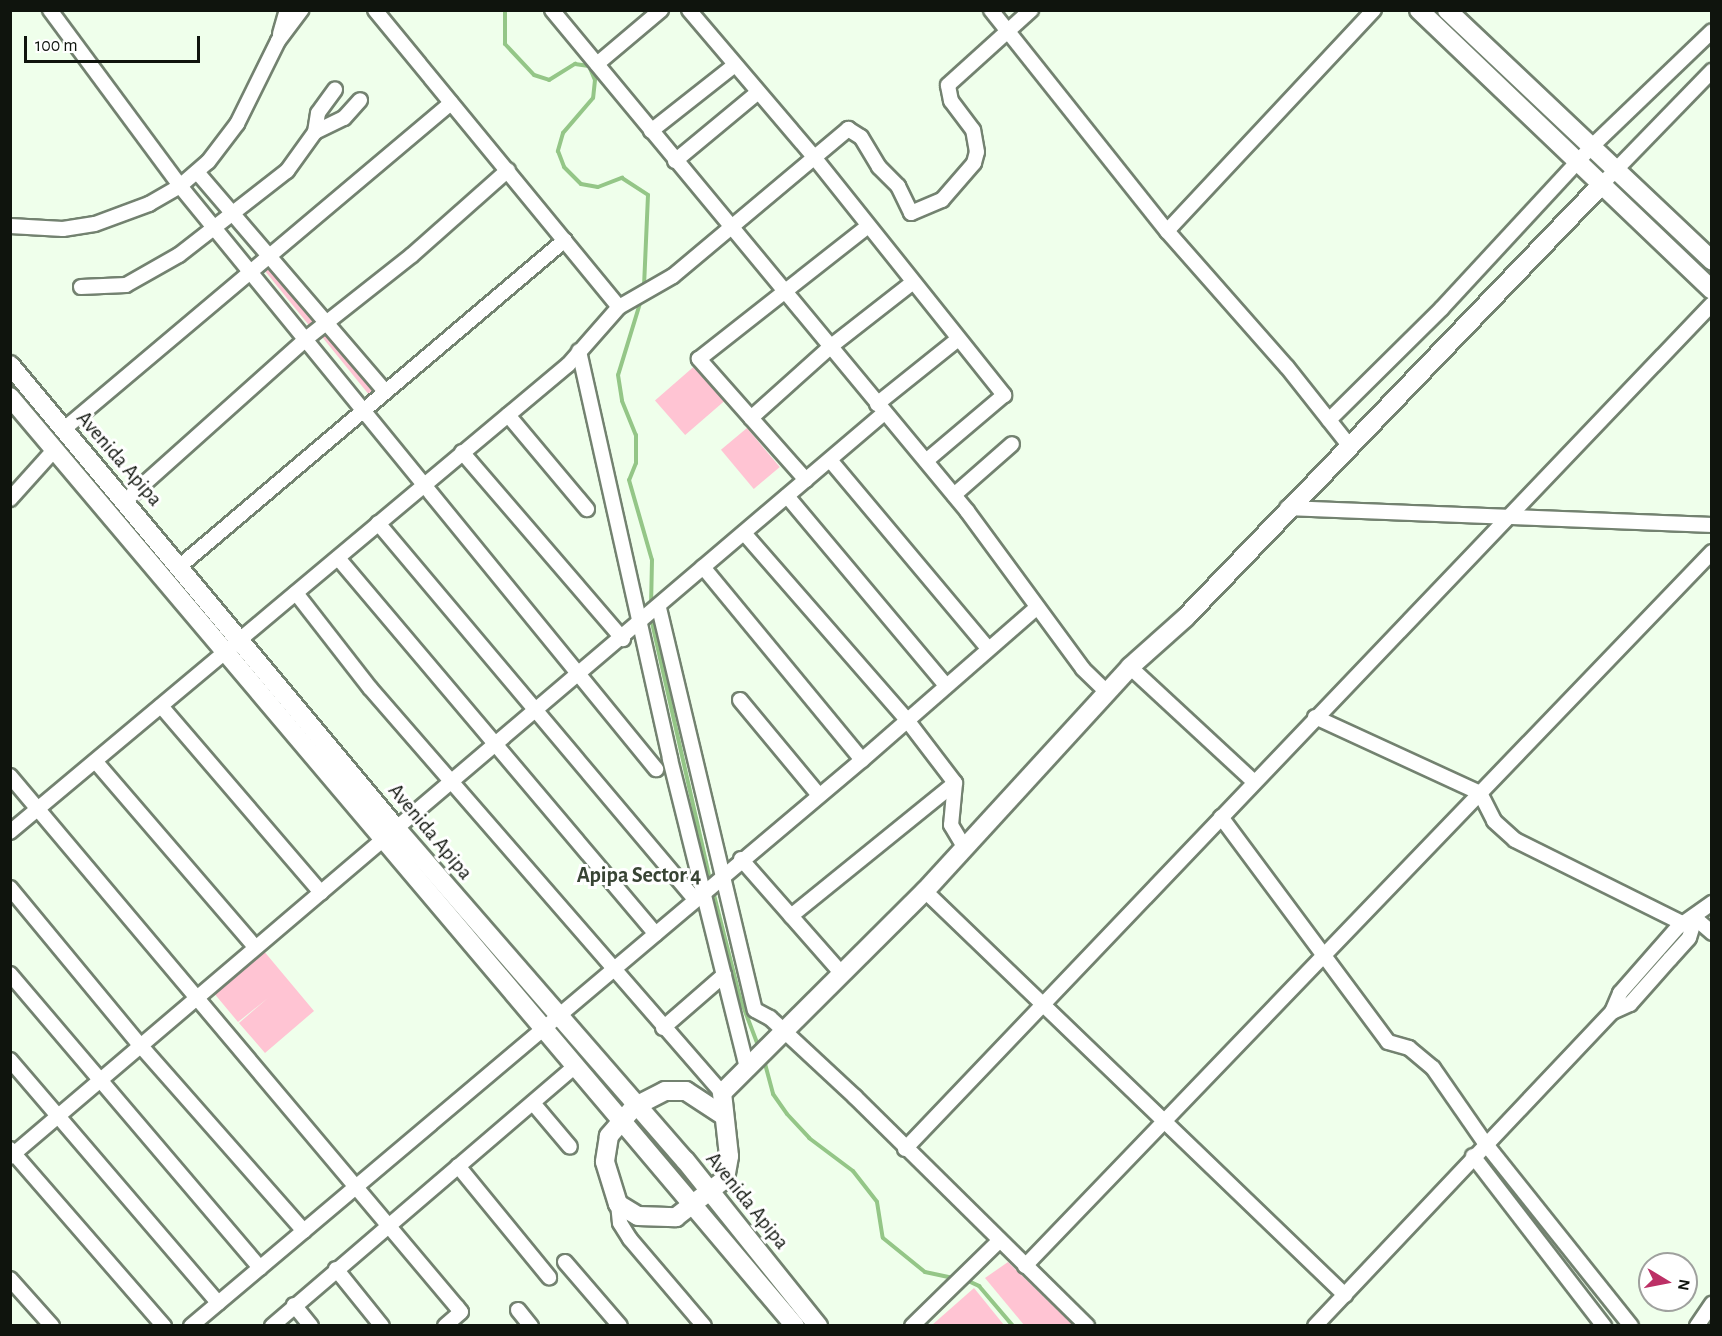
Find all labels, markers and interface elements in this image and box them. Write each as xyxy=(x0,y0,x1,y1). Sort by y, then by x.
scale bar xyxy=(27,24,202,62)
text: 100 m xyxy=(35,37,78,55)
street label: Avenida Apipa xyxy=(71,406,167,512)
street label: Avenida Apipa xyxy=(382,779,478,885)
district label: Apipa Sector 4 xyxy=(577,863,701,889)
street label: Avenida Apipa xyxy=(700,1147,794,1255)
north arrow xyxy=(1638,1252,1698,1312)
text: N xyxy=(1675,1278,1693,1292)

